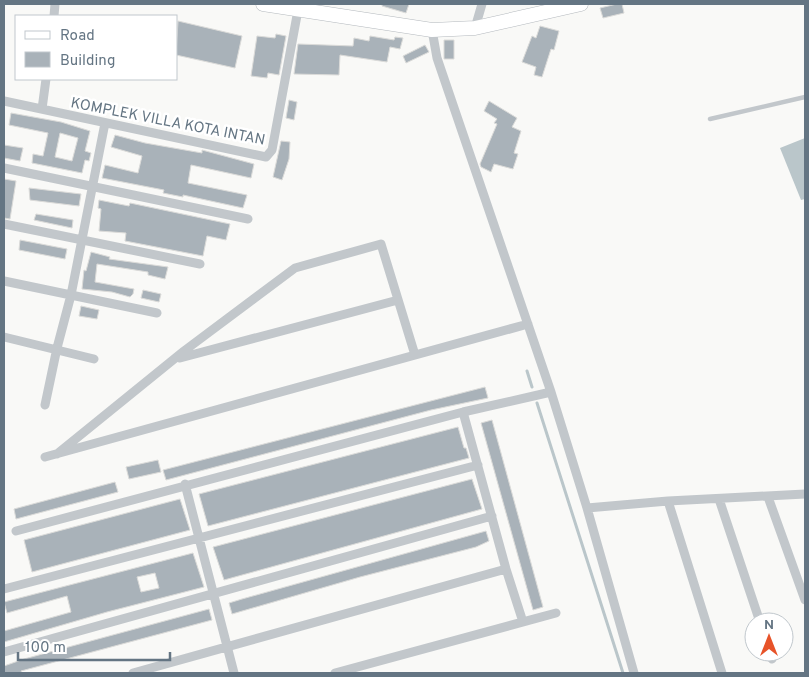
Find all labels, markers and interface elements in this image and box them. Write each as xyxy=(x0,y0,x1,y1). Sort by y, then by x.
legend xyxy=(15,15,178,80)
text: Road xyxy=(60,27,95,46)
text: Building xyxy=(60,52,115,71)
street label: KOMPLEK VILLA KOTA INTAN xyxy=(69,94,267,151)
north arrow xyxy=(744,612,794,662)
text: N xyxy=(764,617,774,634)
scale bar xyxy=(18,630,170,662)
text: 100 m xyxy=(25,639,66,658)

